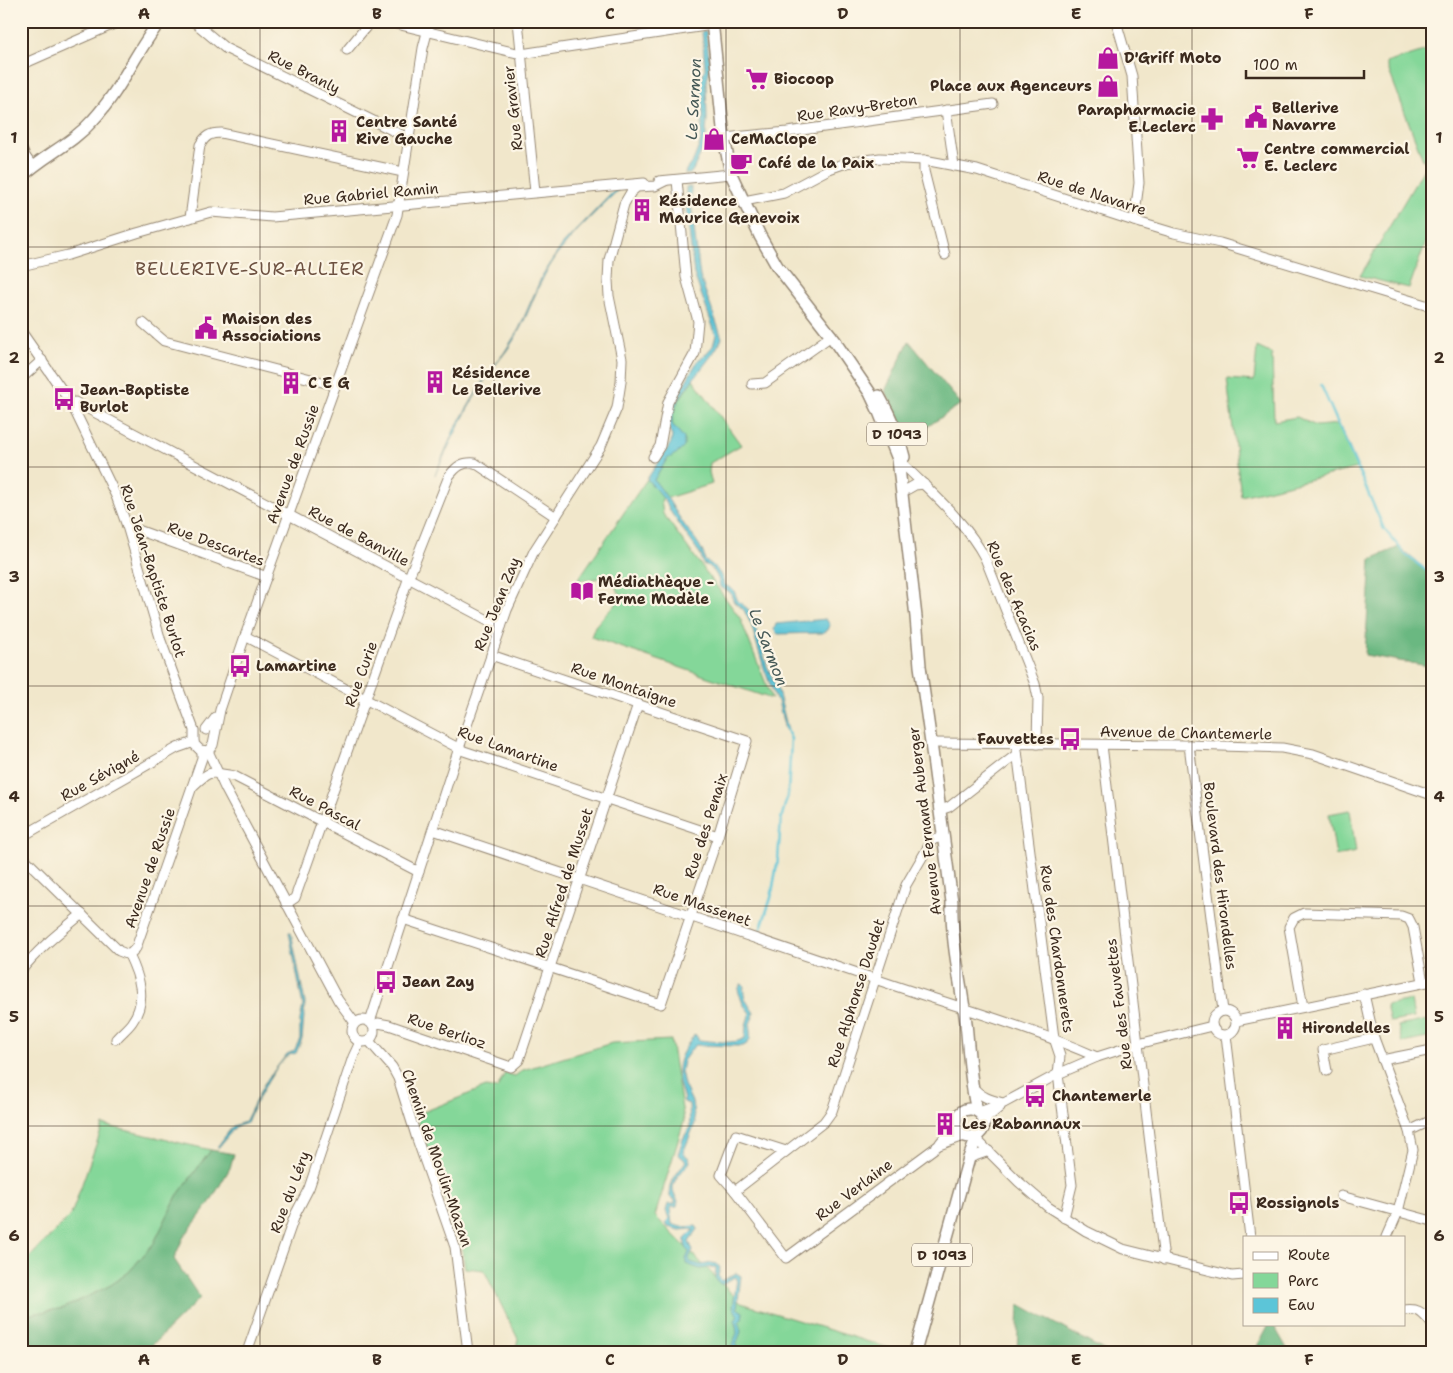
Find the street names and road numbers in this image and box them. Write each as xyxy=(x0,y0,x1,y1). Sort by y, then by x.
street label: Rue Branly xyxy=(265,45,343,99)
street label: Rue Gravier xyxy=(499,64,527,152)
street label: Rue Ravy-Breton xyxy=(796,90,918,126)
street label: Rue de Navarre xyxy=(1035,166,1149,220)
street label: Rue Gabriel Ramin xyxy=(303,178,439,210)
street label: Avenue de Russie xyxy=(262,401,324,527)
road number: D 1093 xyxy=(867,422,927,446)
street label: Rue Jean-Baptiste Burlot xyxy=(116,482,190,660)
street label: Rue de Banville xyxy=(305,501,413,571)
street label: Rue Descartes xyxy=(165,517,267,571)
street label: Rue des Acacias xyxy=(982,538,1046,654)
street label: Rue Jean Zay xyxy=(469,554,525,654)
street label: Rue Curie xyxy=(340,638,382,710)
street label: Rue Montaigne xyxy=(568,657,680,713)
street label: Rue Lamartine xyxy=(455,721,561,777)
street label: Avenue de Chantemerle xyxy=(1100,721,1272,745)
street label: Avenue Fernand Auberger xyxy=(903,725,947,917)
street label: Rue Sévigné xyxy=(57,746,143,806)
street label: Rue des Penaix xyxy=(680,771,732,881)
street label: Rue Pascal xyxy=(286,781,364,835)
street label: Boulevard des Hirondelles xyxy=(1199,781,1241,971)
street label: Avenue de Russie xyxy=(120,805,180,931)
street label: Rue Alfred de Musset xyxy=(530,805,598,961)
street label: Rue des Chardonnerets xyxy=(1035,864,1079,1034)
street label: Rue Massenet xyxy=(650,879,754,931)
street label: Rue Alphonse Daudet xyxy=(822,916,890,1070)
street label: Rue des Fauvettes xyxy=(1101,937,1137,1071)
street label: Rue Berlioz xyxy=(405,1008,489,1054)
street label: Chemin de Moulin-Mazan xyxy=(397,1066,477,1250)
street label: Rue du Léry xyxy=(265,1148,315,1236)
street label: Rue Verlaine xyxy=(811,1155,897,1225)
road number: D 1093 xyxy=(912,1244,972,1266)

